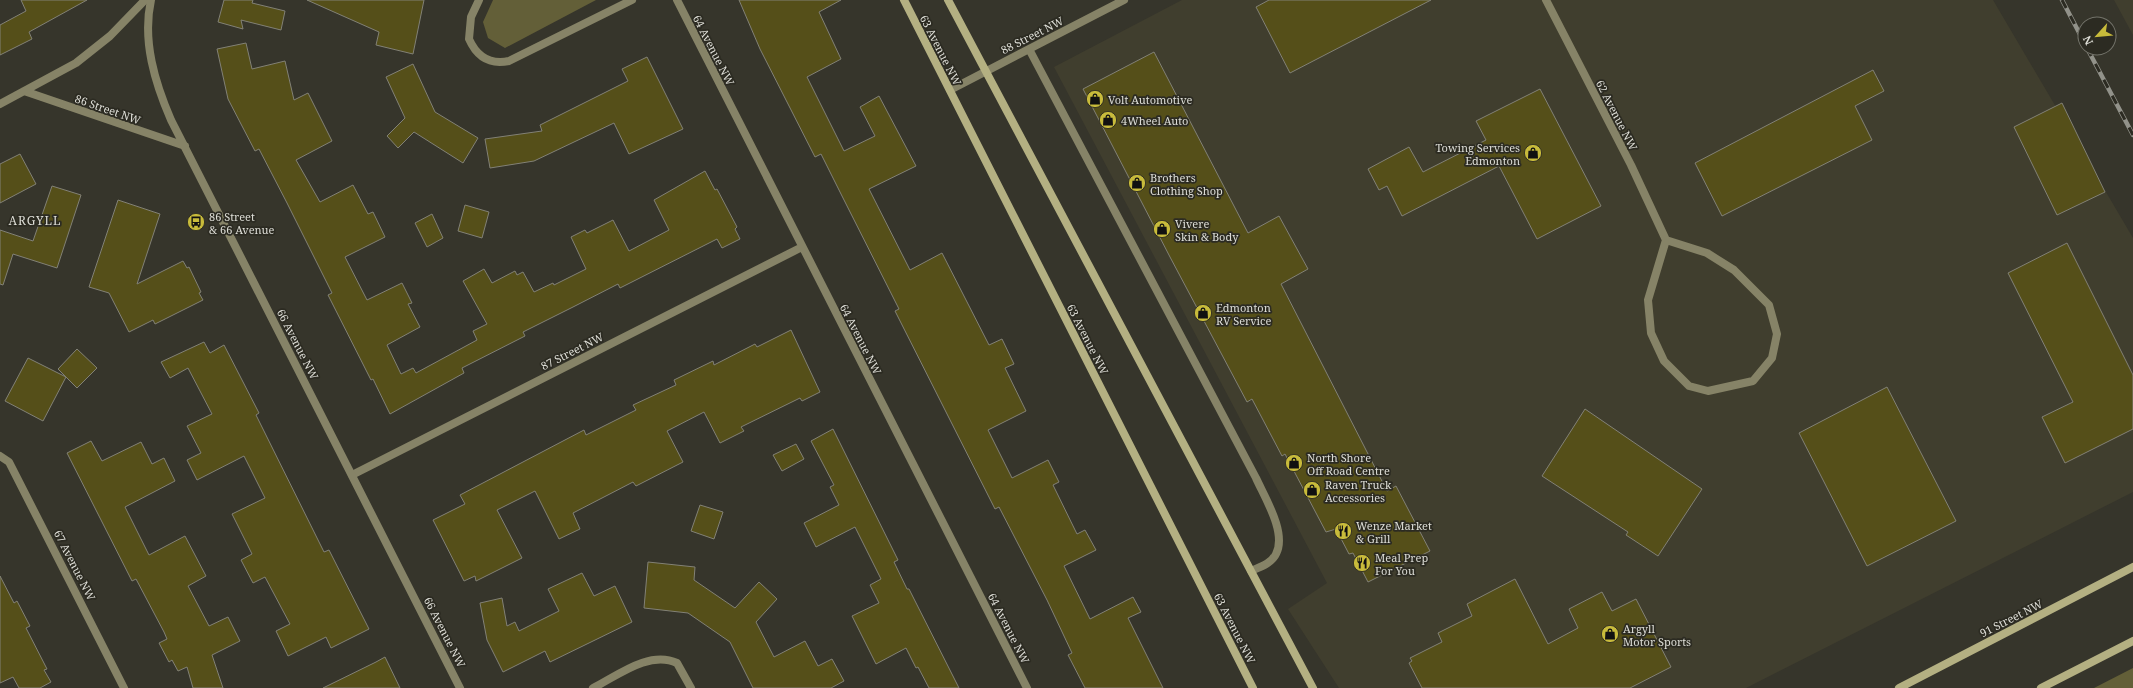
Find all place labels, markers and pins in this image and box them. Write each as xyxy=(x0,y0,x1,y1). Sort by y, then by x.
shop icon: Volt Automotive xyxy=(1085,89,1105,109)
place label: Volt Automotive xyxy=(1108,92,1192,107)
shop icon: 4Wheel Auto xyxy=(1098,110,1118,130)
place label: 4Wheel Auto xyxy=(1121,113,1188,128)
place label: Towing Services Edmonton xyxy=(1435,140,1520,168)
shop icon: Towing Services Edmonton xyxy=(1523,143,1543,163)
place label: Brothers Clothing Shop xyxy=(1150,170,1223,198)
shop icon: Brothers Clothing Shop xyxy=(1127,173,1147,193)
place label: 86 Street & 66 Avenue xyxy=(209,209,275,237)
bus stop icon: 86 Street & 66 Avenue xyxy=(186,212,206,232)
place label: Vivere Skin & Body xyxy=(1175,216,1239,244)
shop icon: Vivere Skin & Body xyxy=(1152,219,1172,239)
place label: Edmonton RV Service xyxy=(1216,300,1272,328)
shop icon: Edmonton RV Service xyxy=(1193,303,1213,323)
place label: North Shore Off Road Centre xyxy=(1307,450,1390,478)
shop icon: North Shore Off Road Centre xyxy=(1284,453,1304,473)
place label: Raven Truck Accessories xyxy=(1325,477,1392,505)
shop icon: Raven Truck Accessories xyxy=(1302,480,1322,500)
place label: Wenze Market & Grill xyxy=(1356,518,1432,546)
restaurant icon: Wenze Market & Grill xyxy=(1333,521,1353,541)
place label: Meal Prep For You xyxy=(1375,550,1428,578)
restaurant icon: Meal Prep For You xyxy=(1352,553,1372,573)
place label: Argyll Motor Sports xyxy=(1623,621,1691,649)
shop icon: Argyll Motor Sports xyxy=(1600,624,1620,644)

